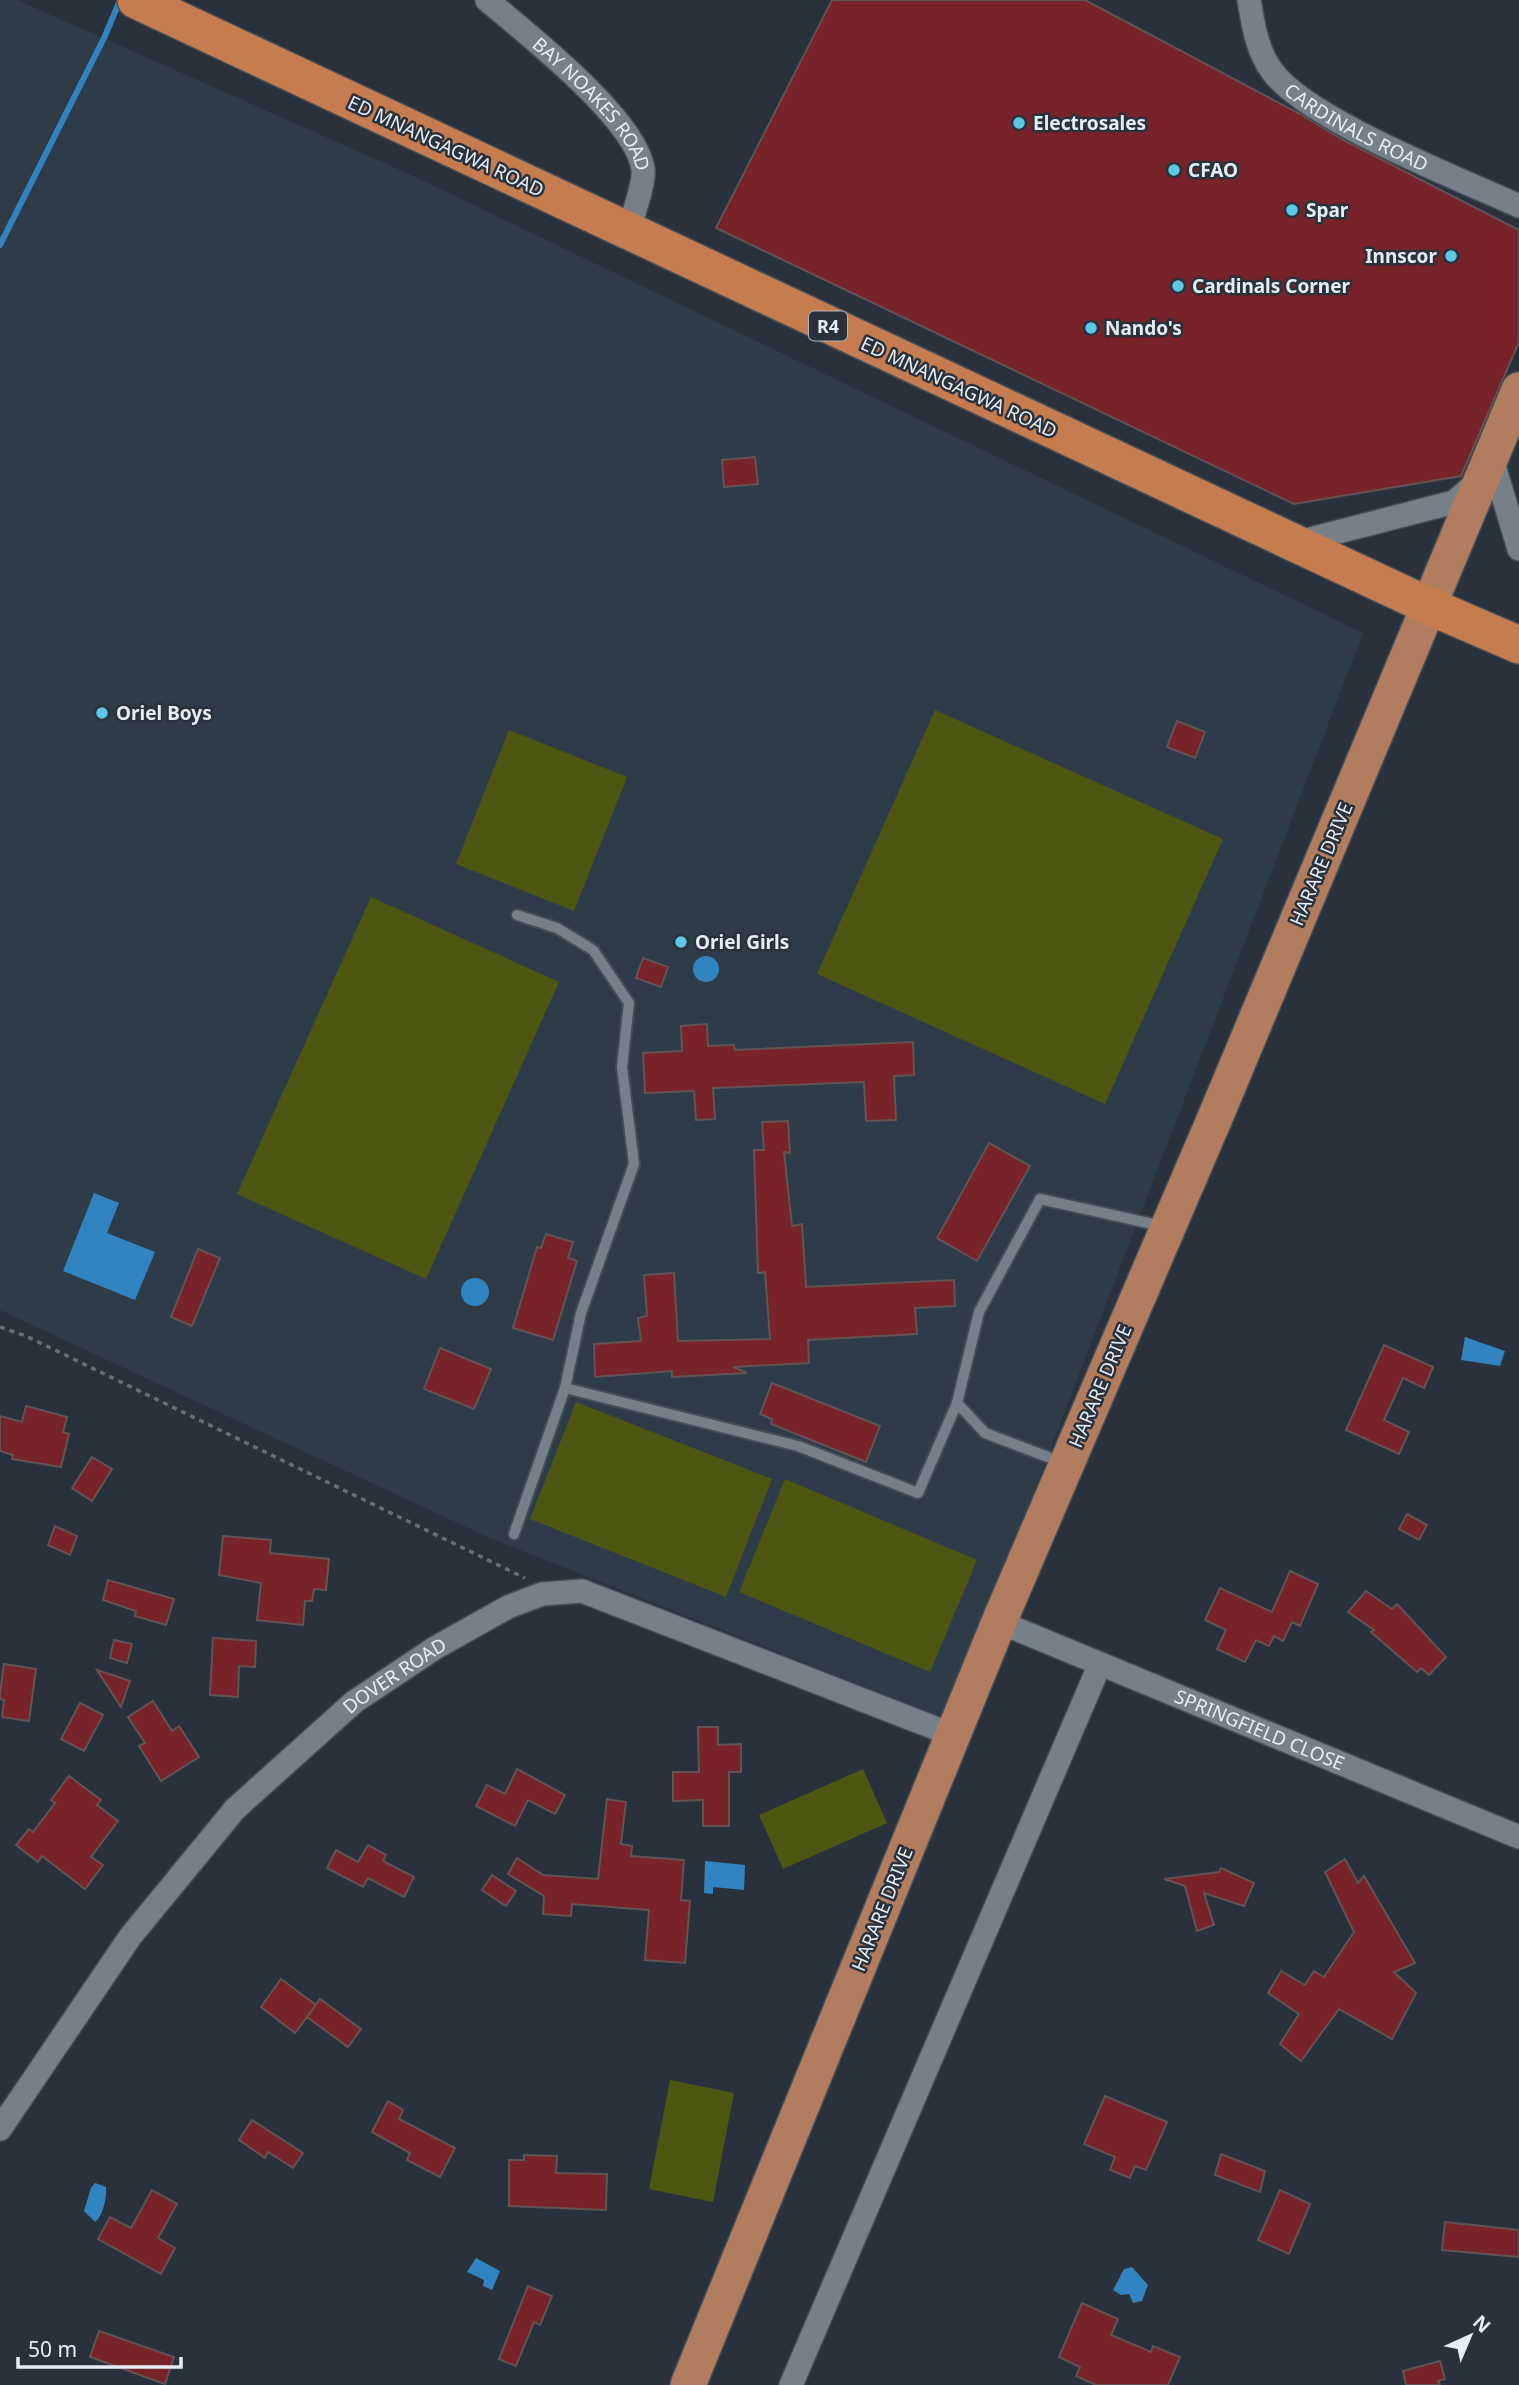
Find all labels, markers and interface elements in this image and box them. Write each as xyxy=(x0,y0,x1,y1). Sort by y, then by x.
street label: BAY NOAKES ROAD xyxy=(527,31,656,173)
street label: CARDINALS ROAD xyxy=(1279,77,1432,177)
street label: ED MNANGAGWA ROAD xyxy=(344,89,548,203)
place label: Electrosales xyxy=(1033,110,1146,136)
marker: Electrosales xyxy=(1011,115,1027,131)
place label: CFAO xyxy=(1188,157,1238,183)
marker: CFAO xyxy=(1166,162,1182,178)
place label: Spar xyxy=(1306,197,1349,223)
marker: Spar xyxy=(1284,202,1300,218)
place label: Innscor xyxy=(1365,243,1437,269)
marker: Innscor xyxy=(1443,248,1459,264)
place label: Cardinals Corner xyxy=(1192,273,1351,299)
marker: Cardinals Corner xyxy=(1170,278,1186,294)
road number: R4 xyxy=(809,312,847,340)
place label: Nando's xyxy=(1105,315,1182,341)
marker: Nando's xyxy=(1083,320,1099,336)
street label: ED MNANGAGWA ROAD xyxy=(857,330,1061,444)
place label: Oriel Boys xyxy=(116,700,212,726)
marker: Oriel Boys xyxy=(94,705,110,721)
street label: HARARE DRIVE xyxy=(1283,798,1359,930)
place label: Oriel Girls xyxy=(695,929,789,955)
marker: Oriel Girls xyxy=(673,934,689,950)
street label: HARARE DRIVE xyxy=(1062,1320,1138,1452)
street label: DOVER ROAD xyxy=(337,1631,451,1719)
street label: SPRINGFIELD CLOSE xyxy=(1171,1683,1349,1776)
street label: HARARE DRIVE xyxy=(845,1843,919,1975)
north arrow xyxy=(1435,2301,1505,2371)
text: N xyxy=(1467,2309,1496,2338)
scale bar xyxy=(18,2326,180,2370)
text: 50 m xyxy=(28,2335,77,2363)

